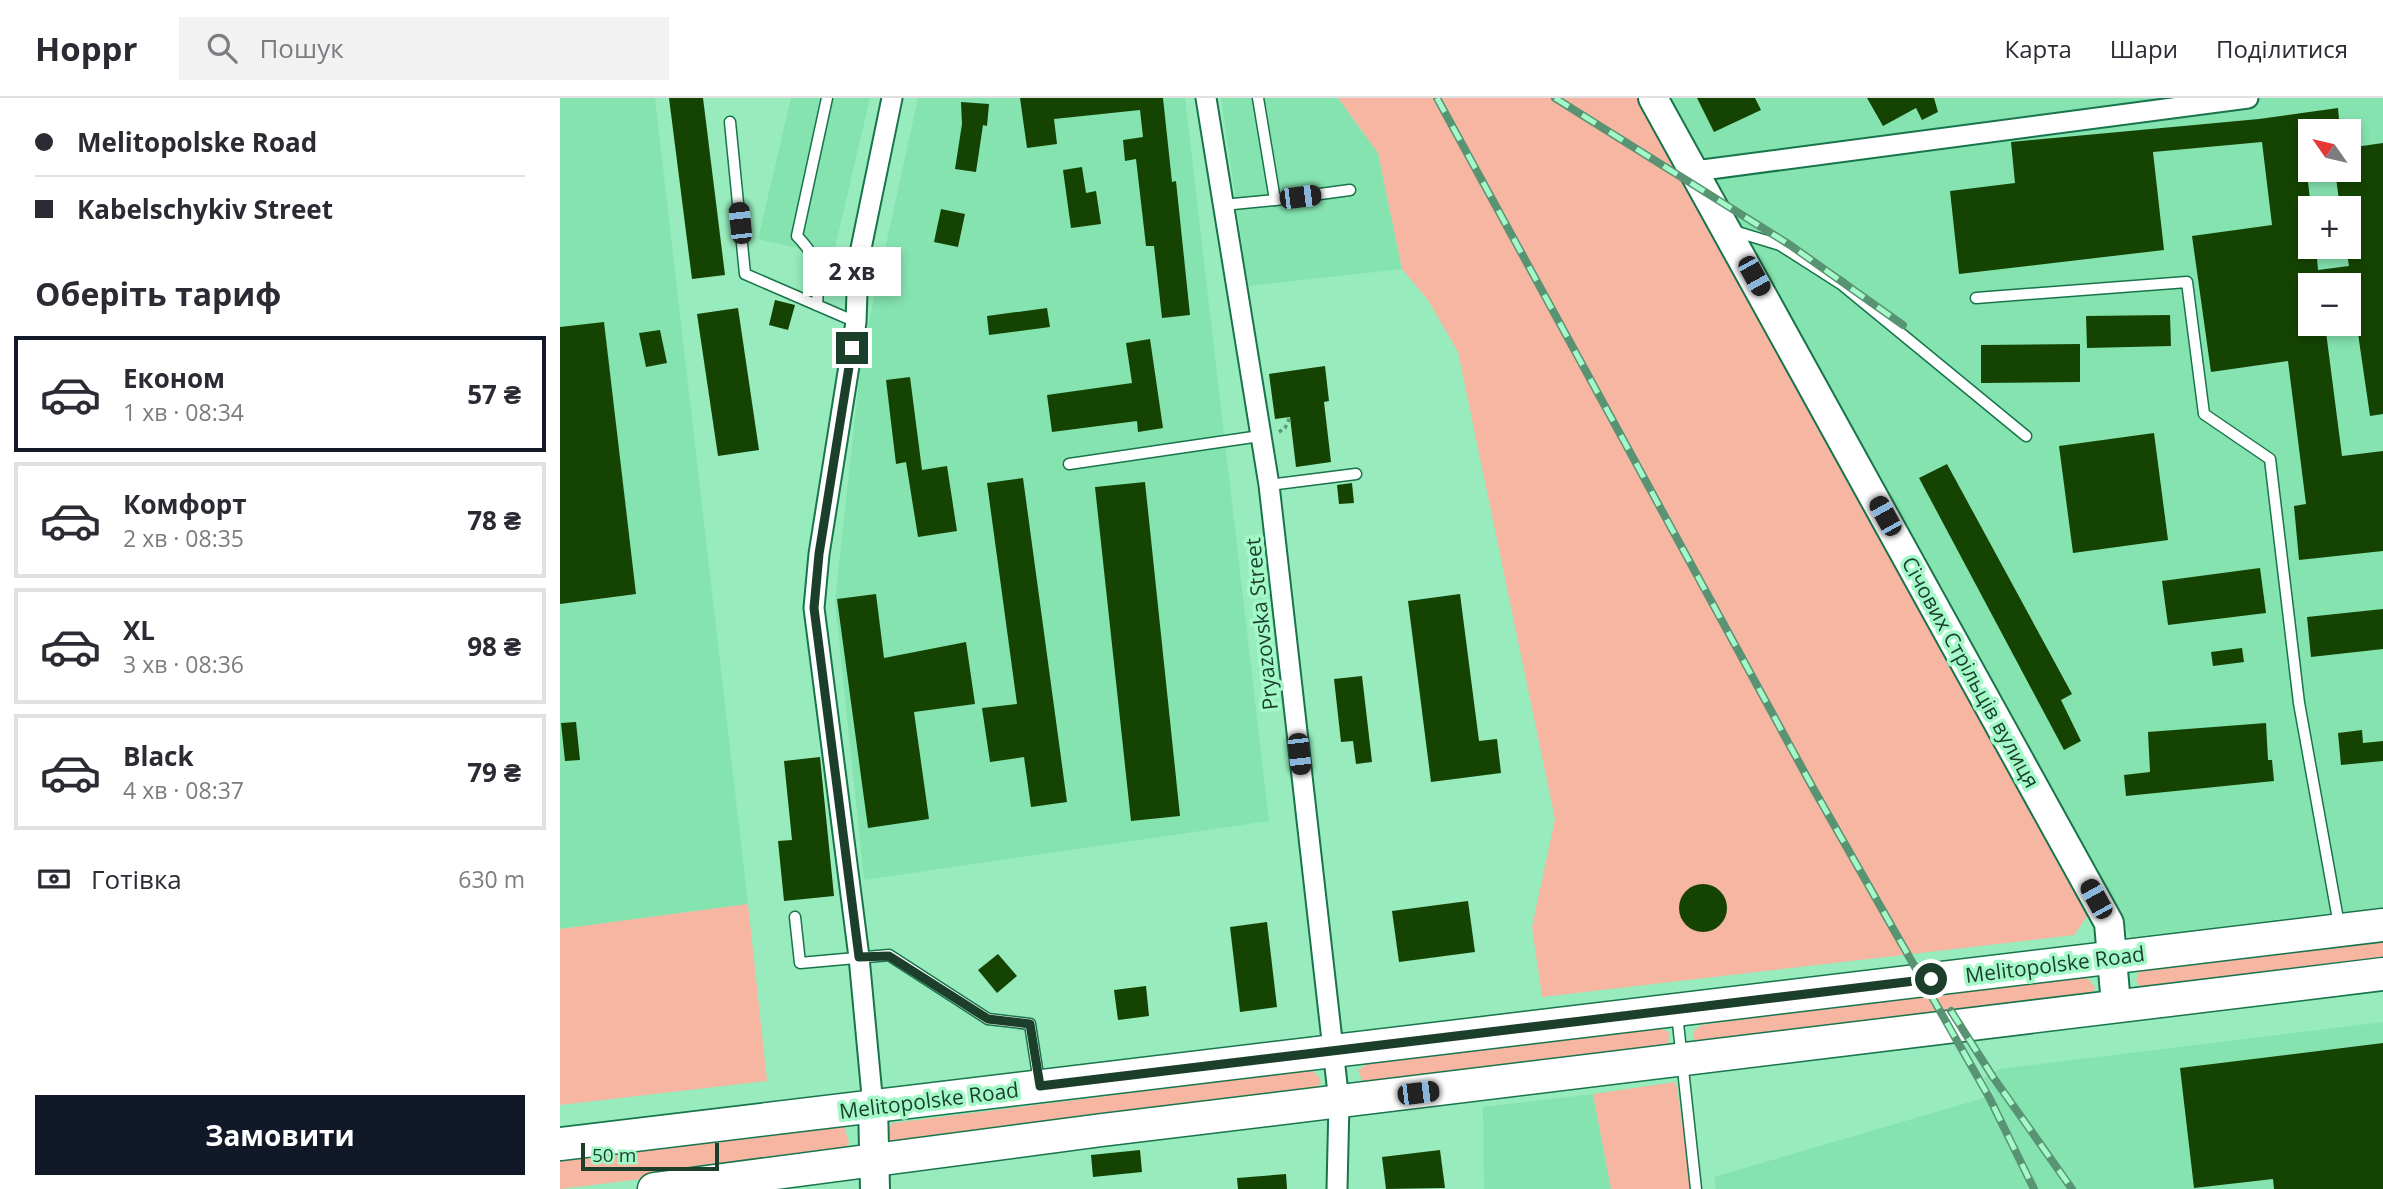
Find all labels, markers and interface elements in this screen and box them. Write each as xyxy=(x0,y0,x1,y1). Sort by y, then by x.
search box xyxy=(179,17,669,80)
text: Hoppr xyxy=(35,26,137,71)
icon: search xyxy=(203,29,241,67)
text: Пошук xyxy=(259,30,344,66)
text: Карта xyxy=(2005,32,2072,65)
text: Шари xyxy=(2110,32,2178,65)
text: Поділитися xyxy=(2216,32,2348,65)
north arrow xyxy=(2298,119,2361,182)
map controls xyxy=(2298,119,2361,336)
text: Melitopolske Road xyxy=(77,124,317,160)
car xyxy=(1278,184,1323,210)
text: Kabelschykiv Street xyxy=(77,191,333,227)
button: + xyxy=(2298,196,2361,259)
car xyxy=(728,201,753,245)
callout: 2 хв xyxy=(803,246,901,296)
car xyxy=(1735,253,1774,299)
text: 2 хв xyxy=(829,255,875,287)
text: Оберіть тариф xyxy=(35,272,281,315)
button: − xyxy=(2298,273,2361,336)
route end xyxy=(836,332,868,364)
text: Економ xyxy=(123,360,225,396)
icon: car xyxy=(39,363,102,426)
text: 57 ₴ xyxy=(467,376,521,412)
text: 1 хв · 08:34 xyxy=(123,396,244,428)
text: Комфорт xyxy=(123,486,247,522)
icon: car xyxy=(39,489,102,552)
car xyxy=(1866,493,1905,539)
text: 78 ₴ xyxy=(467,502,521,538)
text: 2 хв · 08:35 xyxy=(123,522,244,554)
street label: Pryazovska Street xyxy=(1238,536,1284,712)
street label: Січових Стрільців вулиця xyxy=(1896,551,2046,793)
text: XL xyxy=(123,612,155,648)
icon: car xyxy=(39,615,102,678)
text: 98 ₴ xyxy=(467,628,521,664)
text: 3 хв · 08:36 xyxy=(123,648,244,680)
car xyxy=(1287,732,1312,776)
text: Black xyxy=(123,738,194,774)
icon: car xyxy=(39,741,102,804)
text: 79 ₴ xyxy=(467,754,521,790)
text: 4 хв · 08:37 xyxy=(123,774,244,806)
icon: cash xyxy=(35,860,73,898)
text: Готівка xyxy=(91,861,182,897)
text: 630 m xyxy=(458,863,525,895)
car xyxy=(2077,876,2116,922)
street label: Melitopolske Road xyxy=(1964,939,2146,989)
route start xyxy=(1915,963,1947,995)
street label: Melitopolske Road xyxy=(838,1075,1020,1125)
car xyxy=(1396,1080,1441,1106)
button: Замовити xyxy=(35,1095,525,1175)
scale bar xyxy=(581,1140,719,1172)
text: 50 m xyxy=(592,1142,636,1168)

